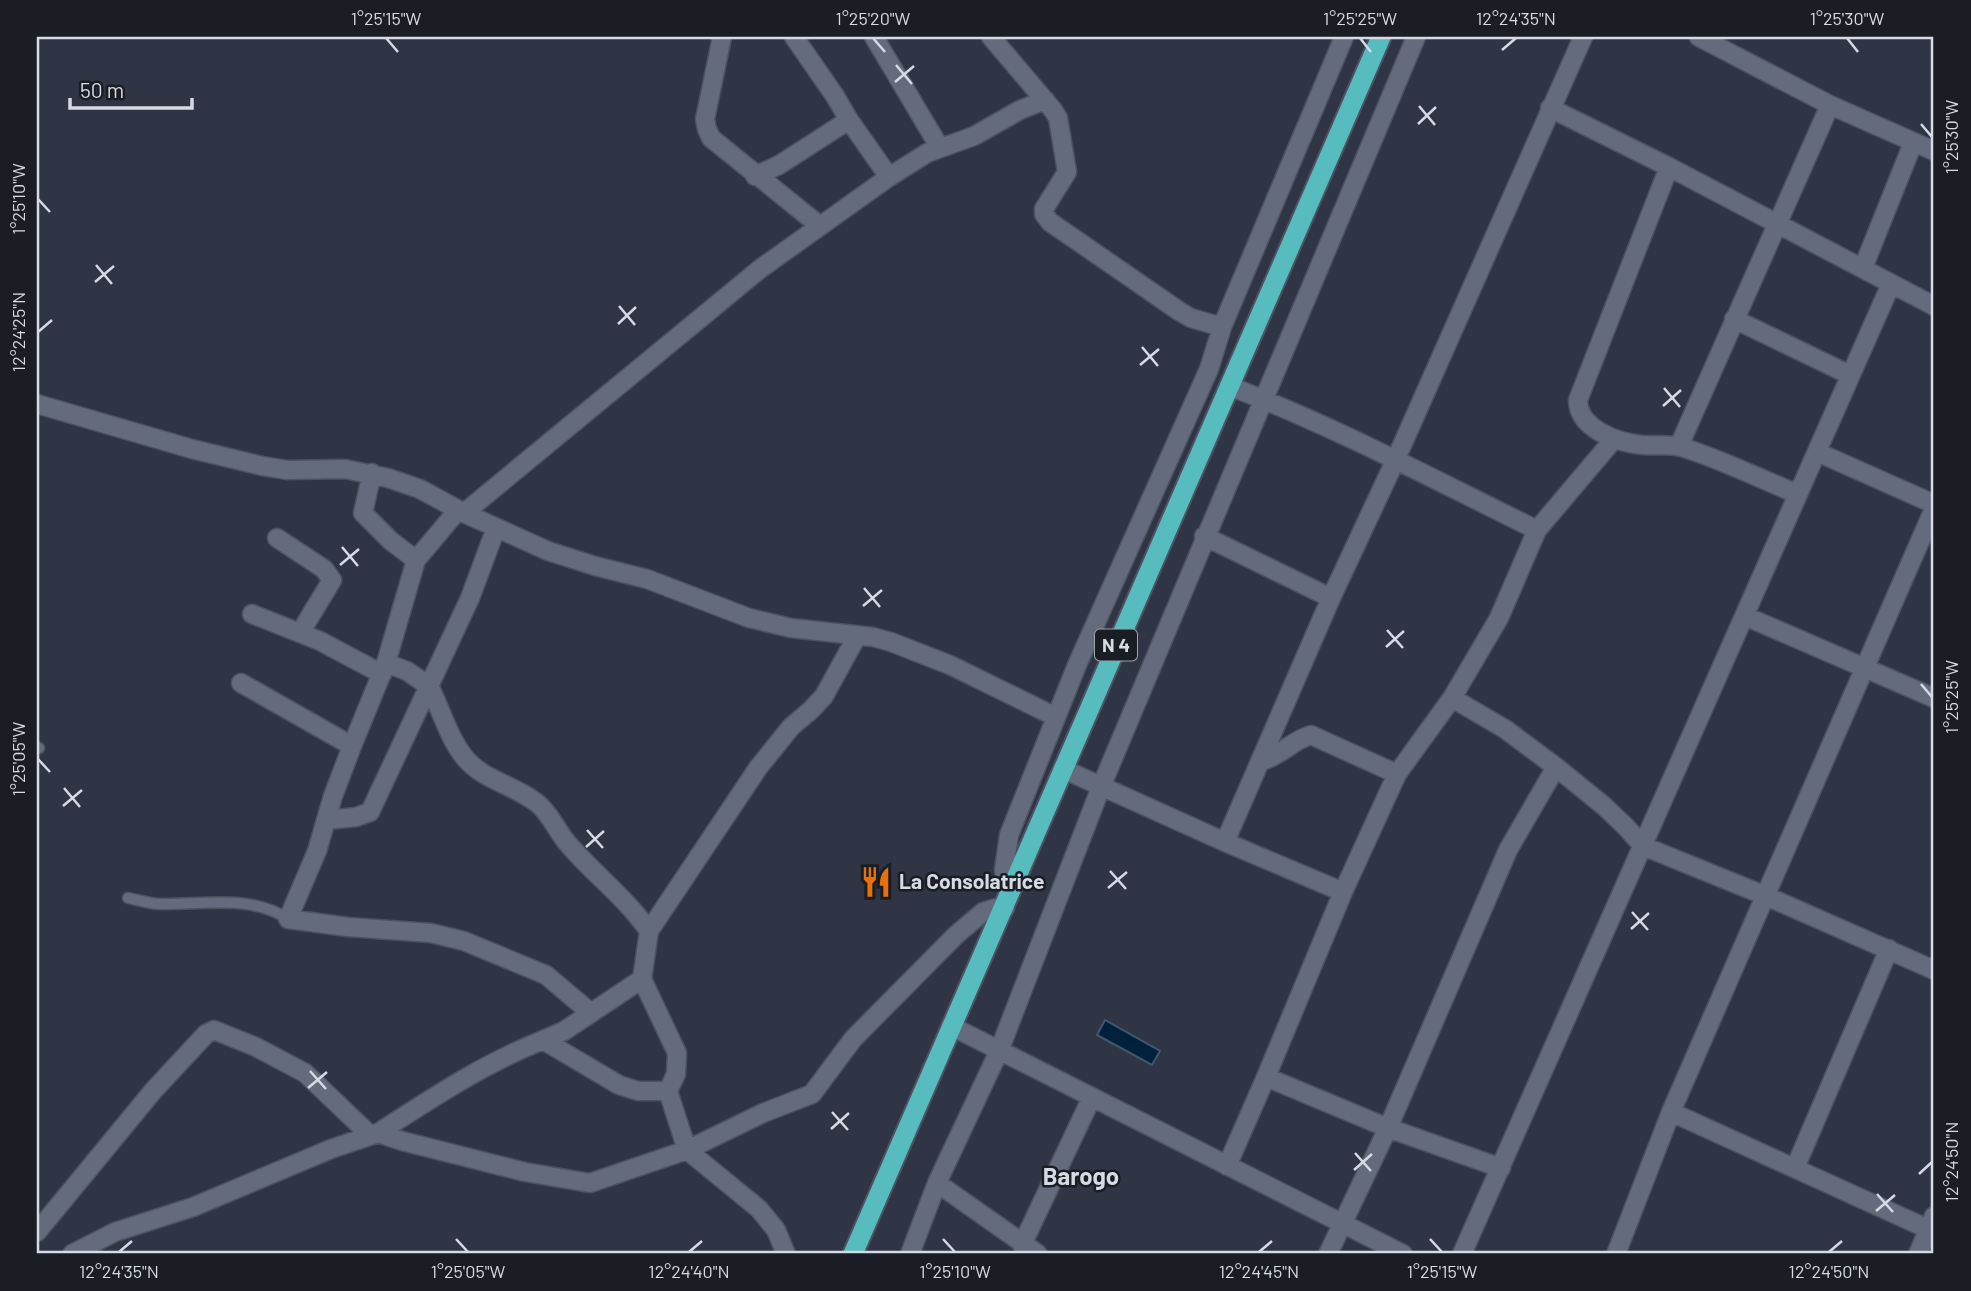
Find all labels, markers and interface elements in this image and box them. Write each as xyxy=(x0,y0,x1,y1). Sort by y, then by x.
text: 1°25'15"W xyxy=(351,7,421,29)
text: 1°25'20"W xyxy=(836,7,911,29)
text: 1°25'25"W xyxy=(1323,7,1397,29)
text: 12°24'35"N xyxy=(1476,7,1556,29)
text: 1°25'30"W xyxy=(1810,7,1884,29)
scale bar xyxy=(70,66,192,110)
text: 50 m xyxy=(80,77,124,102)
text: 1°25'30"W xyxy=(1940,100,1962,174)
text: 1°25'10"W xyxy=(7,163,29,235)
text: 12°24'25"N xyxy=(7,292,29,372)
road number: N 4 xyxy=(1095,630,1137,660)
text: 1°25'25"W xyxy=(1940,660,1962,734)
text: 1°25'05"W xyxy=(7,722,29,796)
restaurant icon: La Consolatrice xyxy=(859,865,893,899)
place label: La Consolatrice xyxy=(899,868,1044,893)
text: 12°24'50"N xyxy=(1940,1122,1962,1202)
district label: Barogo xyxy=(1043,1161,1119,1190)
text: 12°24'35"N xyxy=(79,1260,159,1282)
text: 1°25'05"W xyxy=(431,1260,505,1282)
text: 12°24'40"N xyxy=(648,1260,730,1282)
text: 1°25'10"W xyxy=(919,1260,991,1282)
text: 12°24'45"N xyxy=(1219,1260,1299,1282)
text: 1°25'15"W xyxy=(1407,1260,1477,1282)
text: 12°24'50"N xyxy=(1789,1260,1869,1282)

